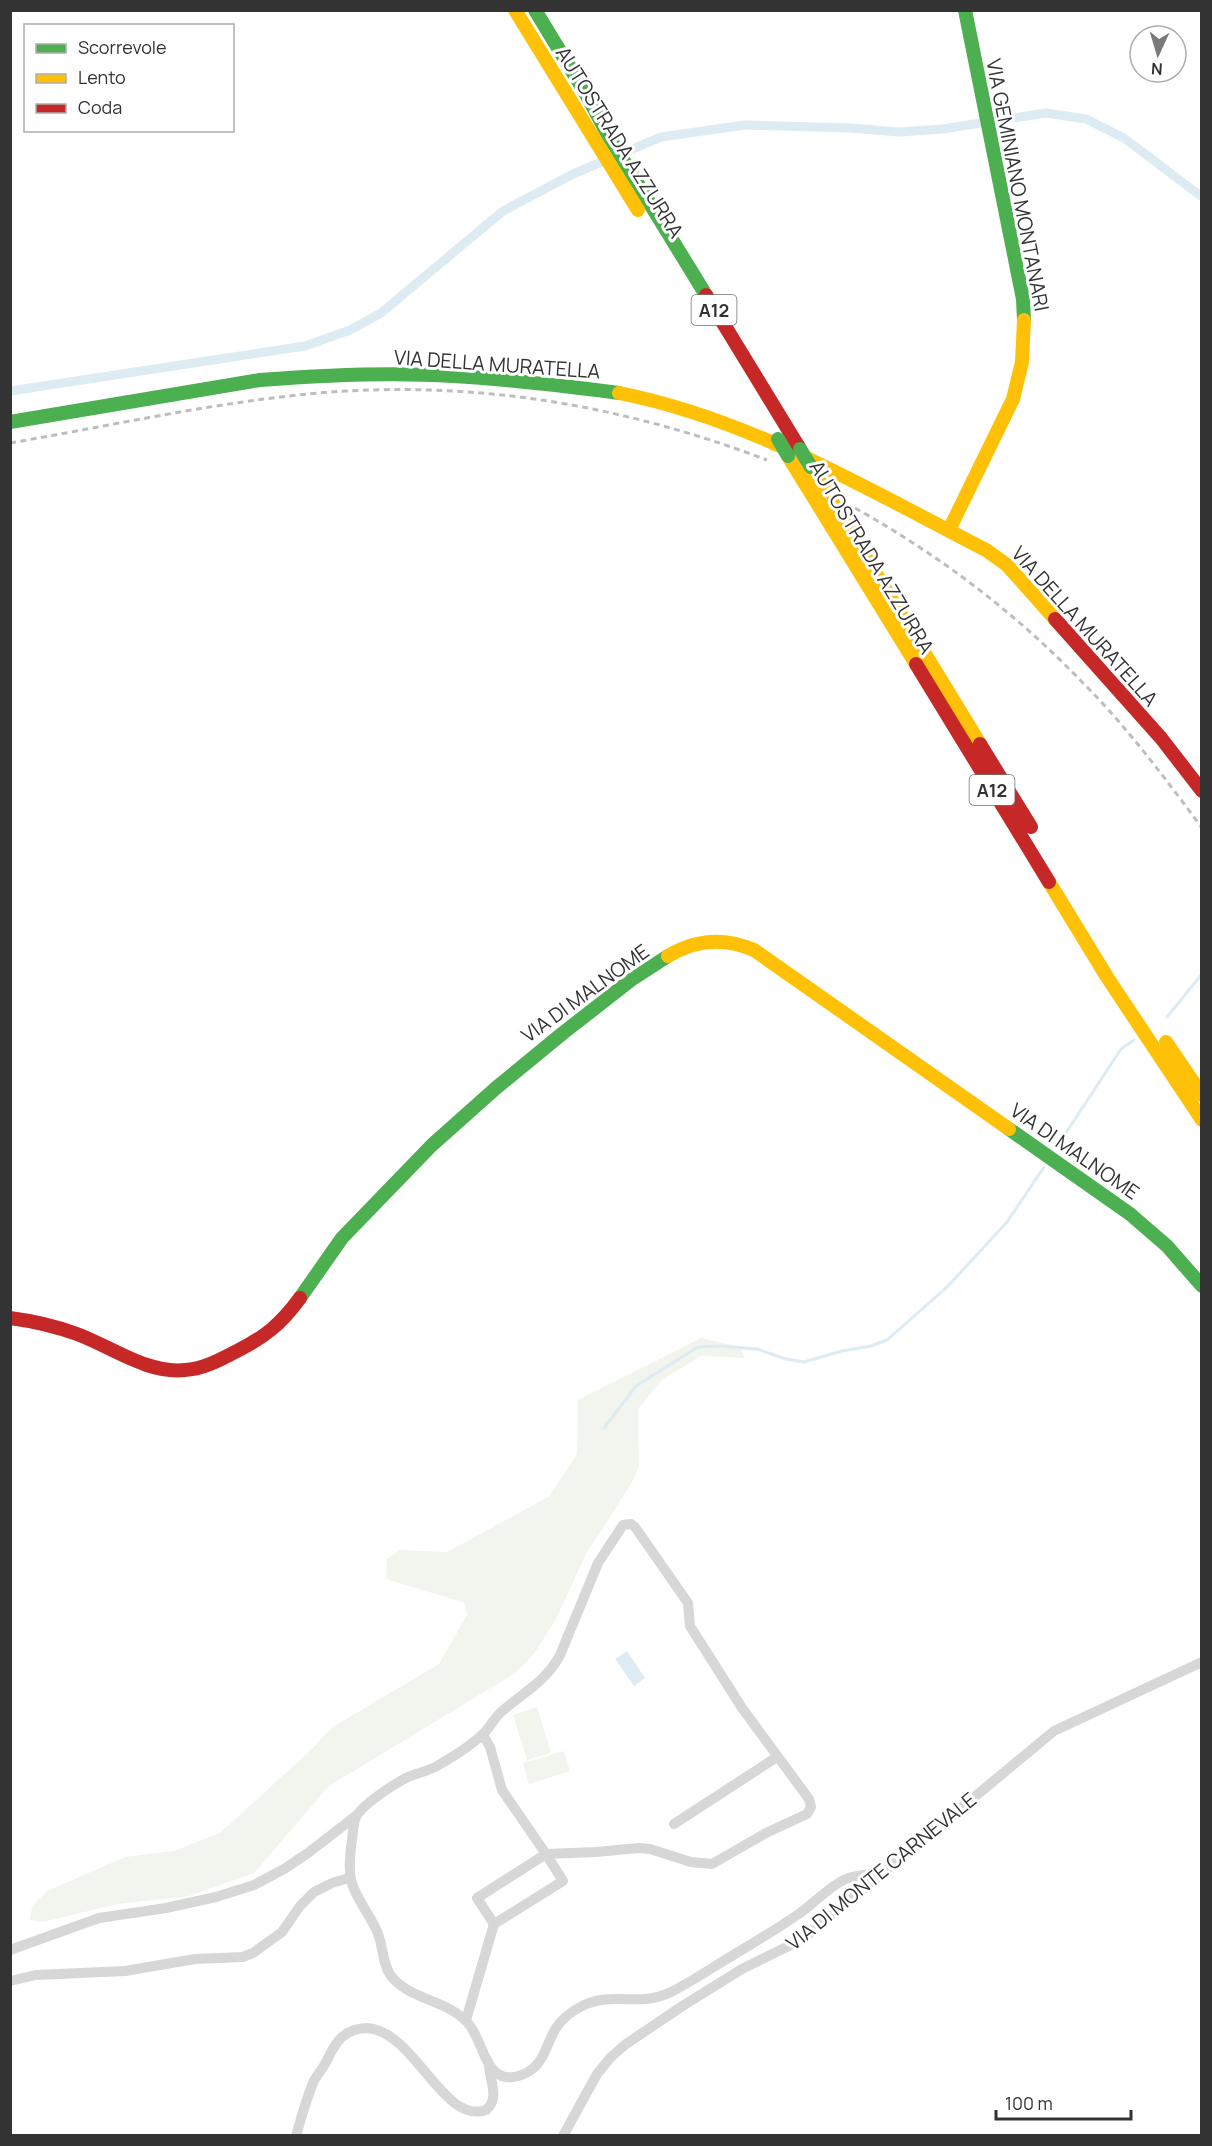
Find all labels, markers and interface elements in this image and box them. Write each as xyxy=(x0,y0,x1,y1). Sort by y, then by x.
legend xyxy=(24,24,234,132)
north arrow xyxy=(1128,24,1188,84)
text: Scorrevole xyxy=(78,35,167,59)
street label: AUTOSTRADA AZZURRA xyxy=(550,41,690,243)
street label: VIA GEMINIANO MONTANARI xyxy=(980,57,1056,313)
text: N xyxy=(1150,58,1163,80)
text: Lento xyxy=(78,65,126,89)
text: Coda xyxy=(78,95,122,119)
road number: A12 xyxy=(692,295,736,325)
street label: VIA DELLA MURATELLA xyxy=(393,343,601,385)
street label: AUTOSTRADA AZZURRA xyxy=(803,455,941,659)
street label: VIA DELLA MURATELLA xyxy=(1006,540,1164,712)
road number: A12 xyxy=(970,775,1014,805)
street label: VIA DI MALNOME xyxy=(516,938,654,1048)
street label: VIA DI MALNOME xyxy=(1005,1096,1145,1206)
street label: VIA DI MONTE CARNEVALE xyxy=(780,1786,982,1956)
scale bar xyxy=(996,2083,1131,2121)
text: 100 m xyxy=(1005,2091,1053,2115)

